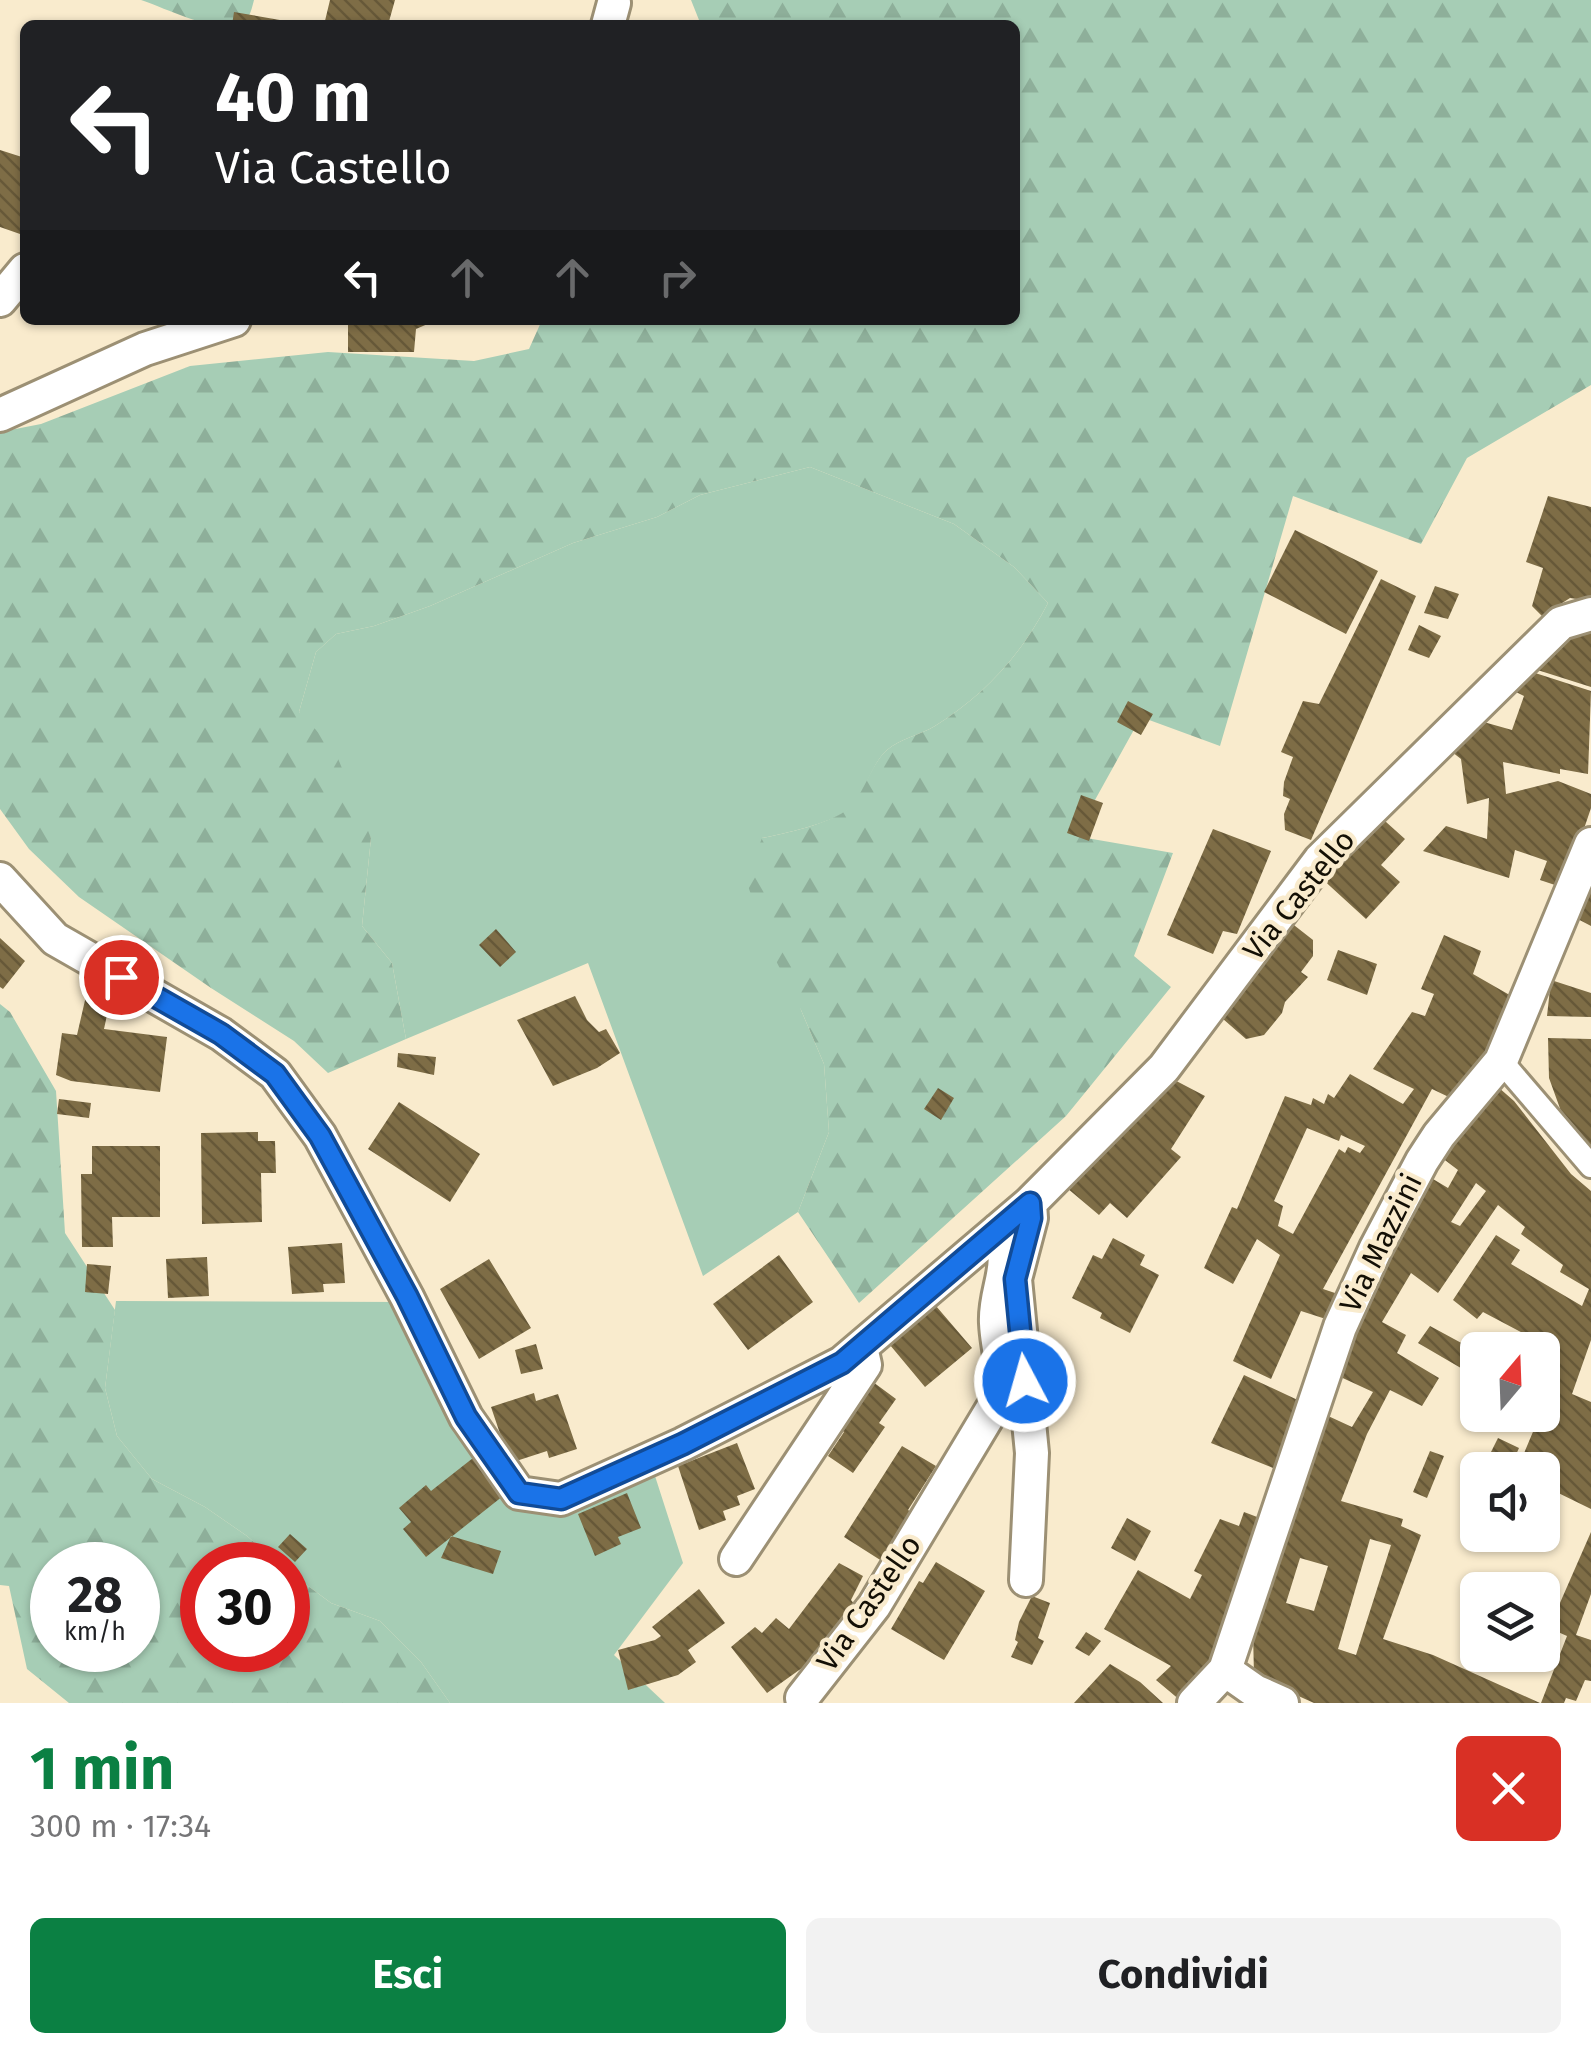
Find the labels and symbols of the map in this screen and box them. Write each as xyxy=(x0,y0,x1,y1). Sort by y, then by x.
street label: Via Castello xyxy=(1235,822,1363,968)
pin xyxy=(79,935,164,1020)
street label: Via Mazzini xyxy=(1332,1168,1430,1318)
position arrow xyxy=(973,1329,1077,1433)
north arrow xyxy=(1460,1332,1560,1432)
street label: Via Castello xyxy=(809,1528,929,1678)
speed limit sign: 30 xyxy=(180,1542,310,1672)

